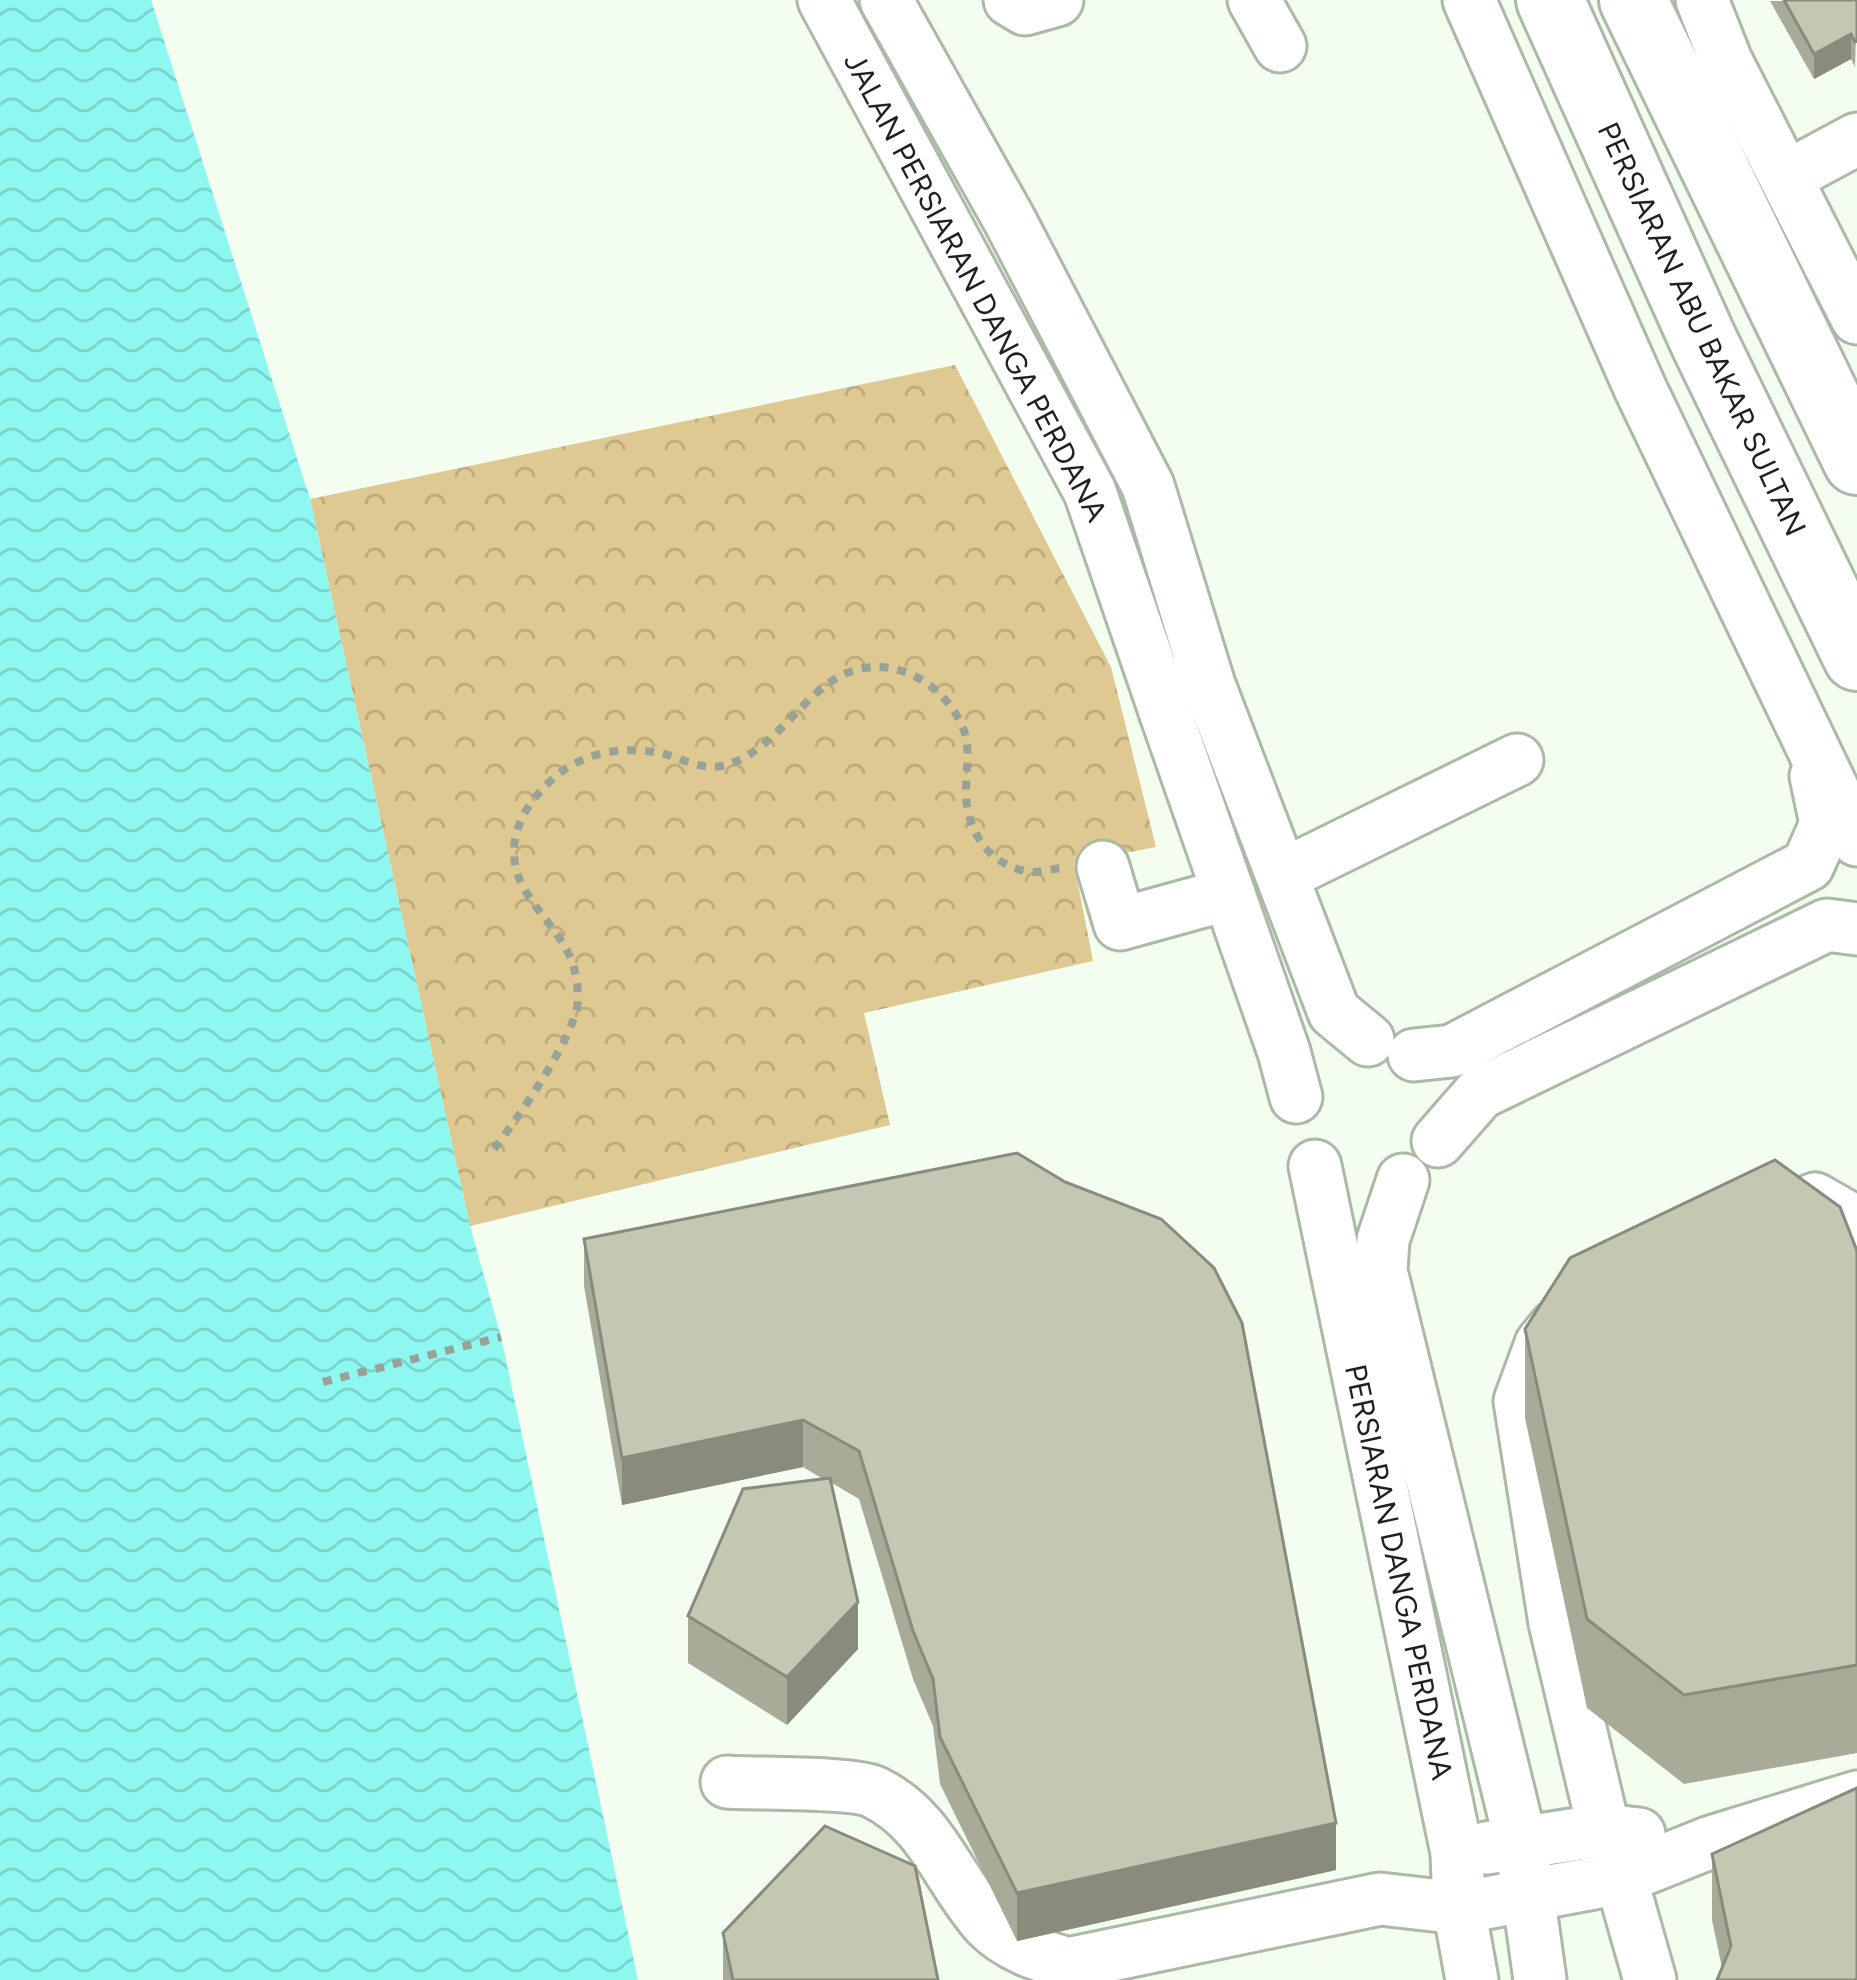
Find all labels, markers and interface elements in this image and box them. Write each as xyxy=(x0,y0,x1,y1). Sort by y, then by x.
street label: JALAN PERSIARAN DANGA PERDANA xyxy=(836,46,1116,528)
street label: PERSIARAN ABU BAKAR SULTAN xyxy=(1590,116,1814,542)
street label: PERSIARAN DANGA PERDANA xyxy=(1337,1361,1461,1784)

